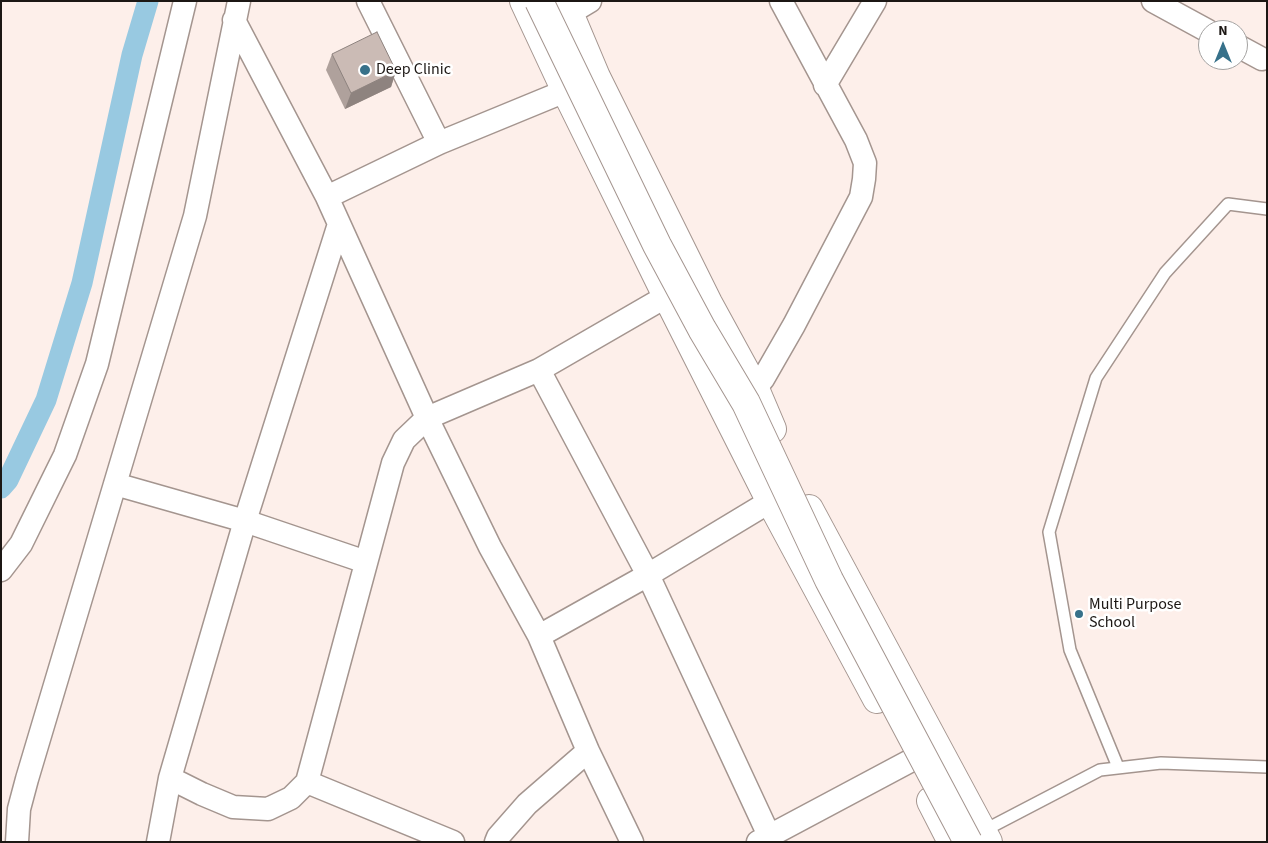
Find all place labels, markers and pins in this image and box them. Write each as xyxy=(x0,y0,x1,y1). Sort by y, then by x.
place label: Deep Clinic xyxy=(376,60,451,80)
marker: Deep Clinic xyxy=(358,63,372,77)
place label: Multi Purpose School xyxy=(1089,595,1181,633)
marker: Multi Purpose School xyxy=(1073,608,1085,620)

